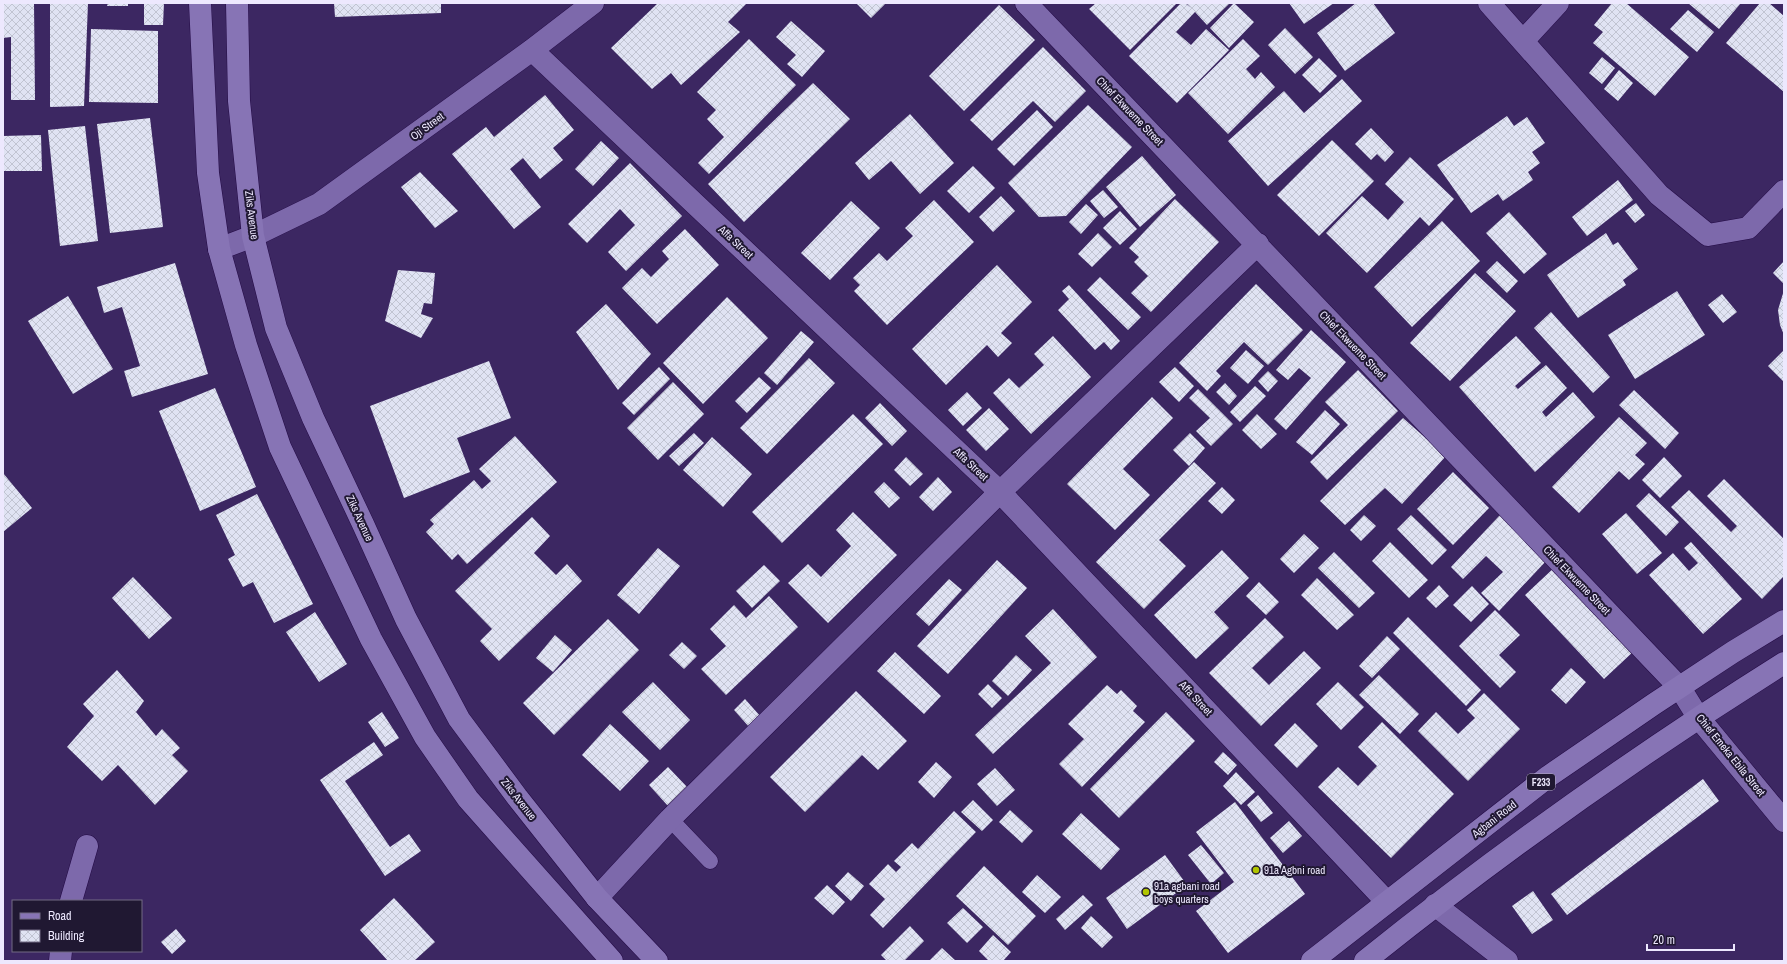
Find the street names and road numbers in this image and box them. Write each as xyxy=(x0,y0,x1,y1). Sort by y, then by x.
street label: Chief Ekwueme Street xyxy=(1094,74,1167,149)
street label: Oji Street xyxy=(407,109,447,143)
street label: Ziks Avenue xyxy=(242,190,262,240)
street label: Affa Street xyxy=(715,222,757,262)
street label: Chief Ekwueme Street xyxy=(1317,308,1390,383)
street label: Affa Street xyxy=(950,444,992,484)
street label: Ziks Avenue xyxy=(343,493,377,543)
street label: Chief Ekwueme Street xyxy=(1541,543,1614,618)
street label: Affa Street xyxy=(1176,677,1216,719)
street label: Chief Emeka Ebila Street xyxy=(1694,711,1769,799)
road number: F233 xyxy=(1527,774,1555,790)
street label: Ziks Avenue xyxy=(498,775,540,823)
street label: Agbani Road xyxy=(1468,797,1519,841)

